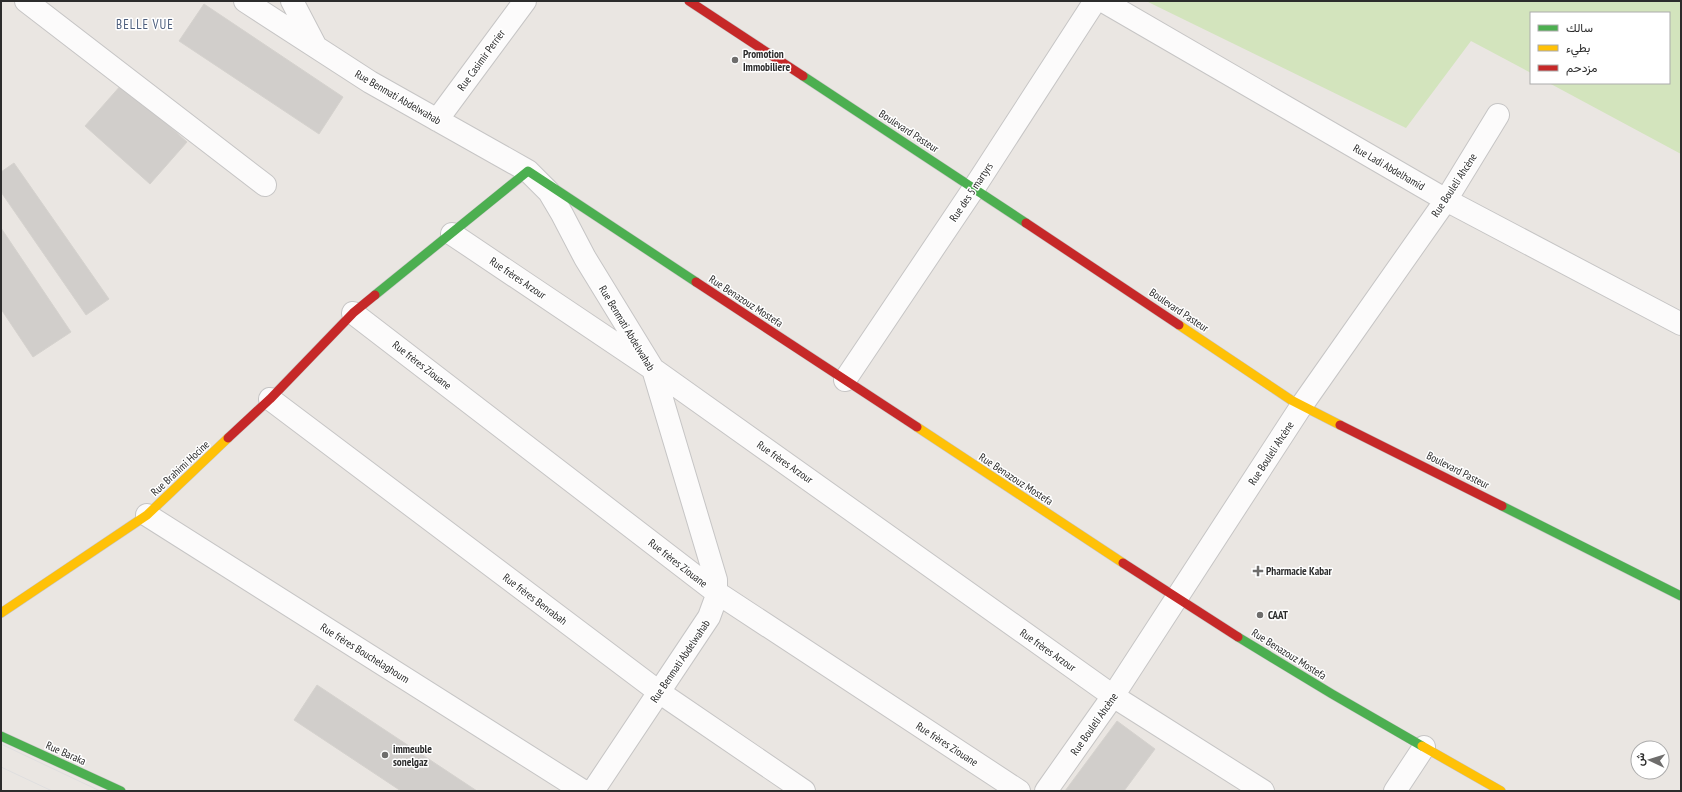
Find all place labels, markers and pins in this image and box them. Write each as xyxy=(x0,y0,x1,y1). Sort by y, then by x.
place label: Promotion Immobiliere xyxy=(743,47,791,74)
marker: Promotion Immobiliere xyxy=(730,55,740,65)
place label: Pharmacie Kabar xyxy=(1266,564,1333,578)
marker: Pharmacie Kabar xyxy=(1253,566,1263,576)
place label: CAAT xyxy=(1268,608,1289,622)
marker: CAAT xyxy=(1255,610,1265,620)
place label: immeuble sonelgaz xyxy=(393,742,432,769)
marker: immeuble sonelgaz xyxy=(380,750,390,760)

